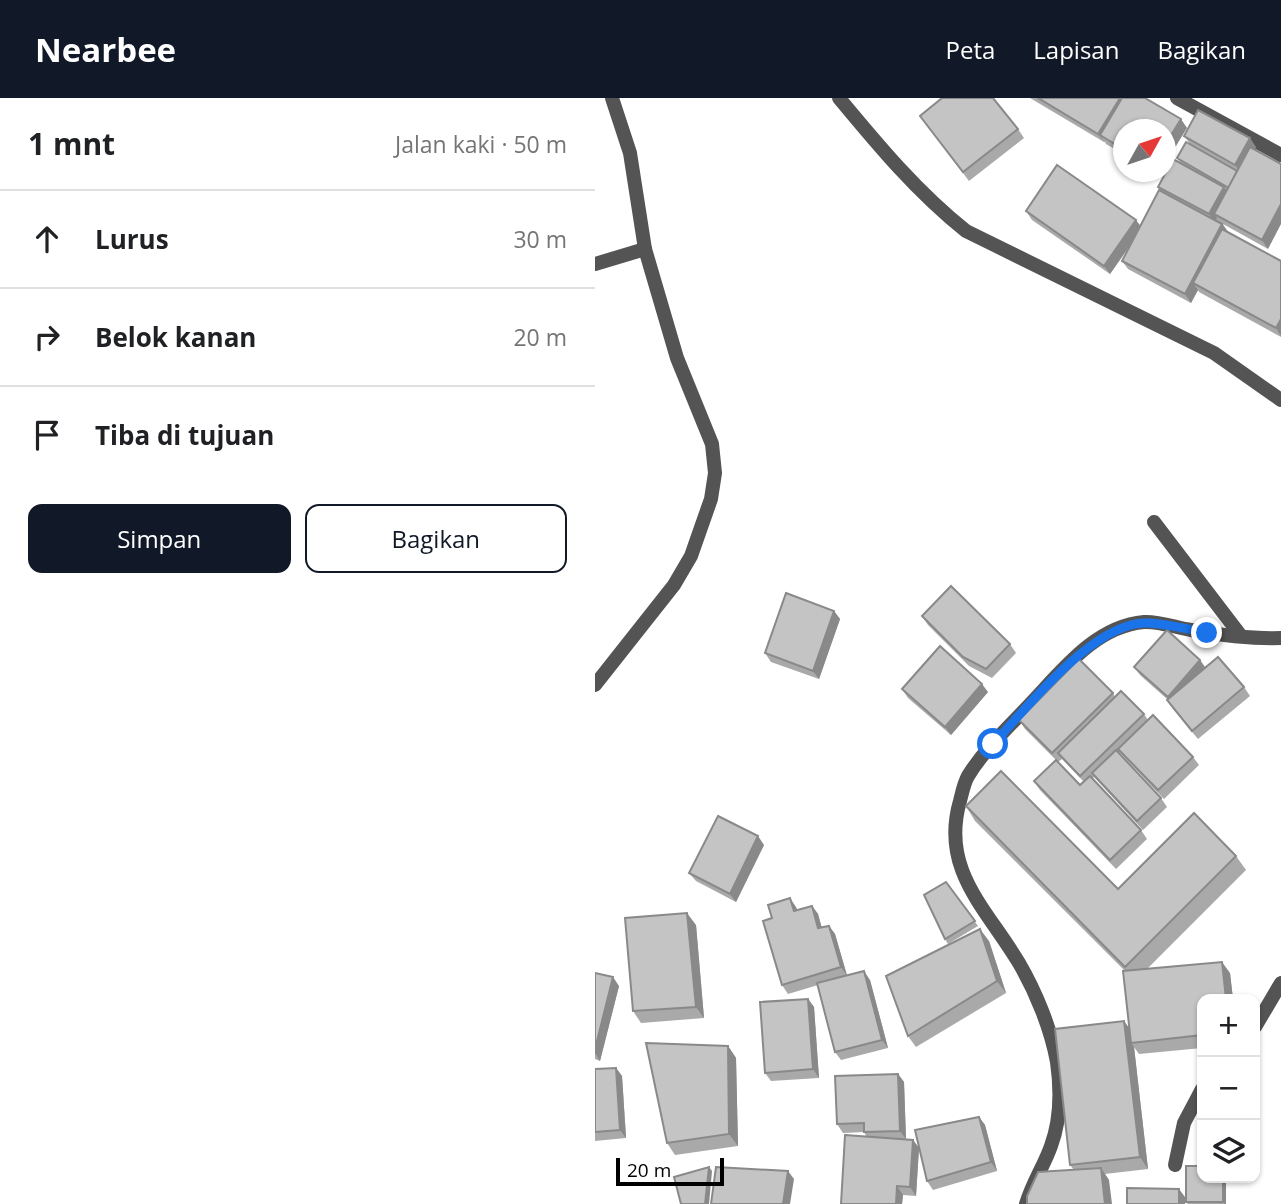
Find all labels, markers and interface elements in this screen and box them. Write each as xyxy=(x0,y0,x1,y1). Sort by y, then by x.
text: Nearbee xyxy=(35,27,176,72)
text: Peta xyxy=(945,33,995,66)
text: Lapisan xyxy=(1033,33,1119,66)
text: Bagikan xyxy=(1157,33,1246,66)
north arrow xyxy=(1113,119,1176,182)
text: 1 mnt xyxy=(28,123,115,164)
text: Jalan kaki · 50 m xyxy=(395,128,567,160)
icon: ahead xyxy=(28,220,66,258)
text: Lurus xyxy=(95,221,169,257)
text: 30 m xyxy=(513,223,567,255)
icon: right xyxy=(28,318,66,356)
text: Belok kanan xyxy=(95,319,256,355)
text: 20 m xyxy=(513,321,567,353)
icon: arrive xyxy=(28,416,66,454)
text: Tiba di tujuan xyxy=(95,417,274,453)
button: Simpan xyxy=(28,504,291,573)
button: Bagikan xyxy=(305,504,567,573)
route end xyxy=(1191,617,1222,648)
route start xyxy=(977,728,1008,759)
map controls xyxy=(1197,994,1260,1183)
button: + xyxy=(1197,994,1260,1057)
button: − xyxy=(1197,1057,1260,1120)
button: layers xyxy=(1197,1120,1260,1183)
scale bar xyxy=(616,1155,725,1187)
text: 20 m xyxy=(627,1157,671,1183)

